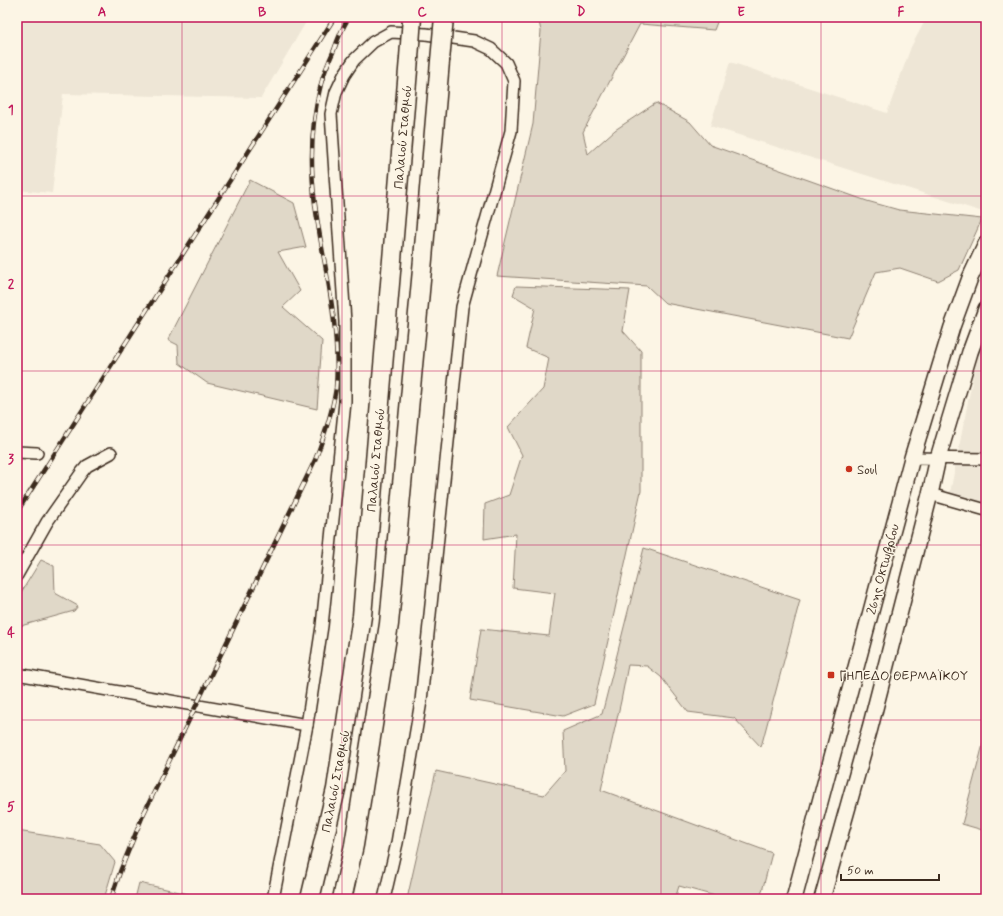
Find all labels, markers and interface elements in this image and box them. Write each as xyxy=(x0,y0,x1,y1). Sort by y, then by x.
text: A xyxy=(98,4,106,21)
text: B xyxy=(258,4,267,21)
text: C xyxy=(417,4,427,21)
text: D xyxy=(577,4,586,21)
text: E xyxy=(737,4,745,21)
text: F xyxy=(898,4,905,21)
street label: Παλαιού Σταθμού xyxy=(390,85,417,190)
text: 1 xyxy=(8,102,14,119)
text: 2 xyxy=(8,276,15,293)
street label: Παλαιού Σταθμού xyxy=(363,408,390,513)
text: 3 xyxy=(8,451,14,468)
place label: Soul xyxy=(857,462,877,479)
marker: Soul xyxy=(844,464,854,474)
street label: 26ης Οκτωβρίου xyxy=(863,522,904,617)
text: 4 xyxy=(7,625,15,642)
place label: ΓΗΠΕΔΟ ΘΕΡΜΑΪΚΟΥ xyxy=(839,668,968,685)
marker: ΓΗΠΕΔΟ ΘΕΡΜΑΪΚΟΥ xyxy=(826,670,836,680)
street label: Παλαιού Σταθμού xyxy=(318,729,355,834)
text: 5 xyxy=(7,799,15,816)
scale bar xyxy=(841,856,939,882)
text: 50 m xyxy=(847,863,874,879)

